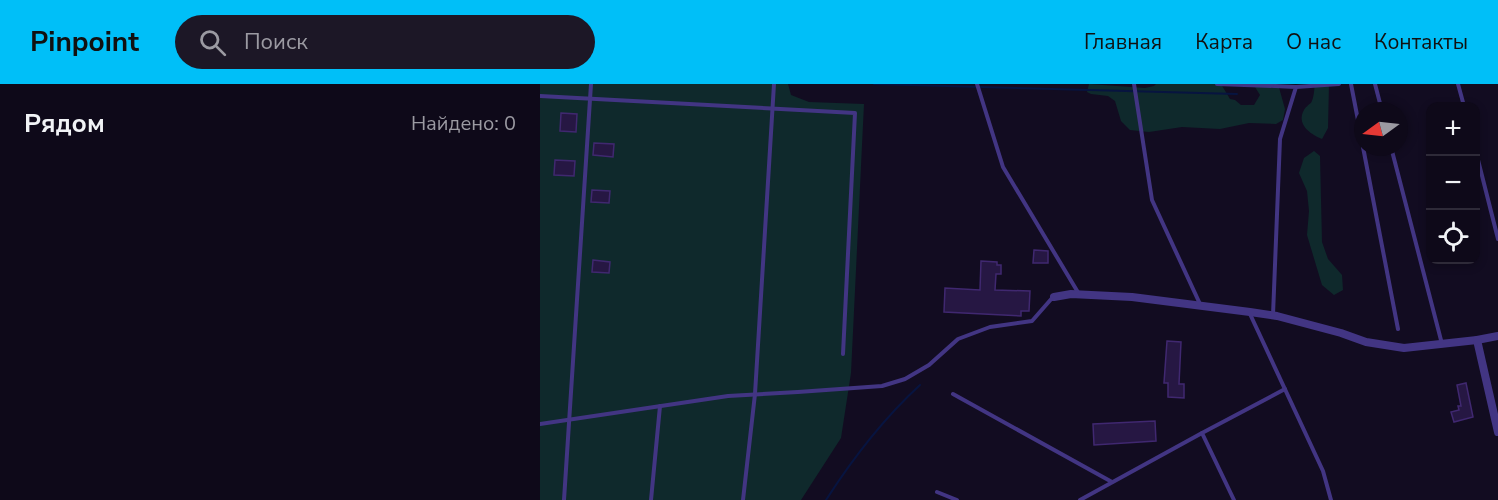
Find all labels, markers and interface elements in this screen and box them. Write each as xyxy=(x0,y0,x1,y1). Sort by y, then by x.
search box xyxy=(175,15,595,69)
text: Pinpoint xyxy=(30,23,139,61)
icon: search xyxy=(196,26,229,59)
text: Поиск xyxy=(244,27,308,57)
text: Главная xyxy=(1084,28,1162,56)
text: Карта xyxy=(1195,28,1253,56)
text: О нас xyxy=(1286,28,1341,56)
text: Контакты xyxy=(1374,28,1468,56)
north arrow xyxy=(1354,102,1408,156)
map controls xyxy=(1426,102,1480,264)
button: + xyxy=(1426,102,1480,156)
text: Рядом xyxy=(24,106,105,141)
text: Найдено: 0 xyxy=(411,110,516,137)
button: − xyxy=(1426,156,1480,210)
button: locate xyxy=(1426,210,1480,264)

